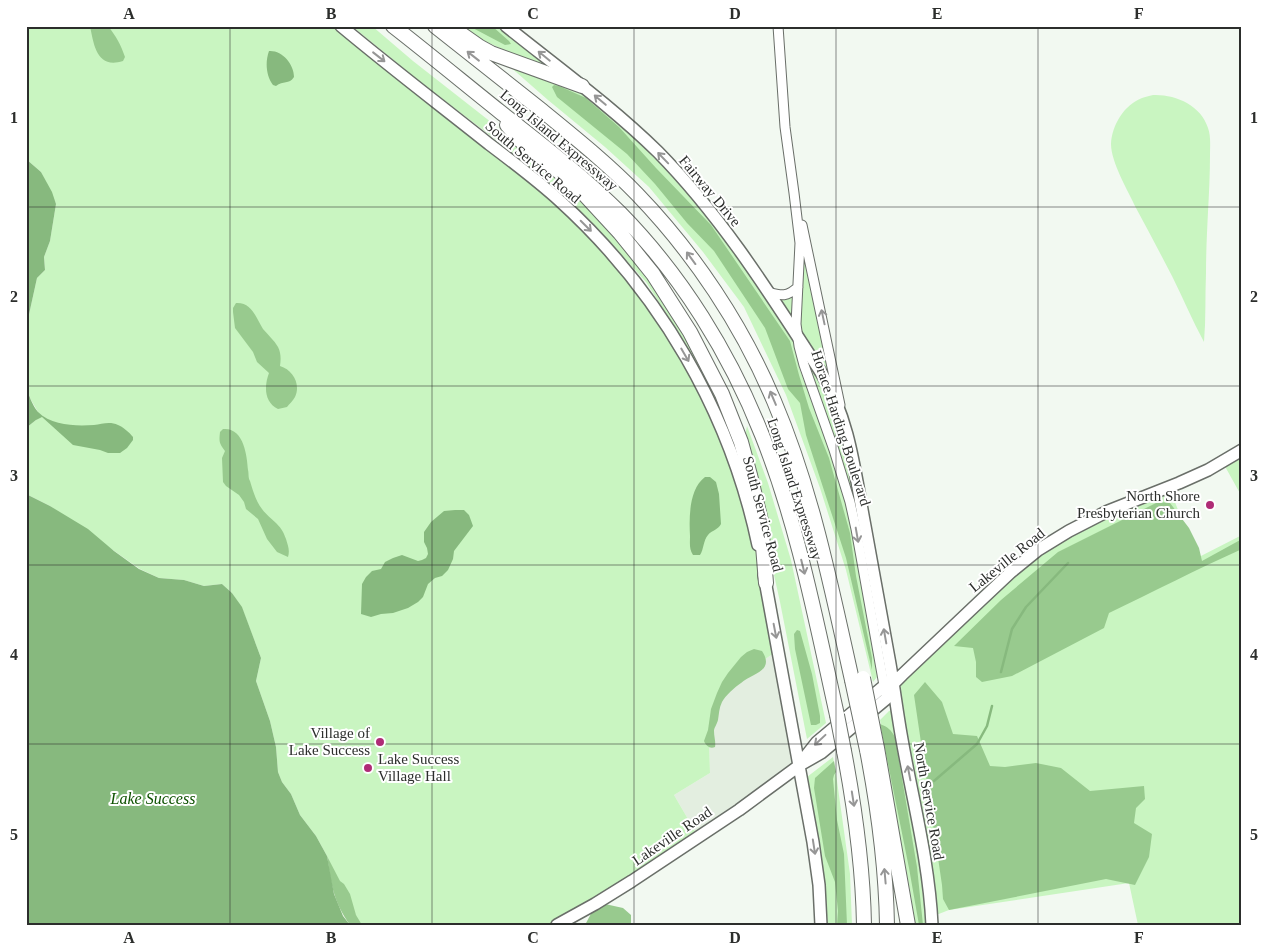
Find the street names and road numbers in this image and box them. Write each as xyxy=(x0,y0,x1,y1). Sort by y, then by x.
street label: Long Island Expressway xyxy=(497,86,621,194)
street label: South Service Road xyxy=(482,118,584,207)
street label: Fairway Drive xyxy=(676,153,744,230)
street label: Horace Harding Boulevard xyxy=(808,348,874,508)
street label: Long Island Expressway xyxy=(764,416,826,562)
street label: South Service Road xyxy=(740,454,786,574)
street label: Lakeville Road xyxy=(966,525,1048,595)
street label: North Service Road xyxy=(911,741,947,862)
street label: Lakeville Road xyxy=(629,803,715,868)

